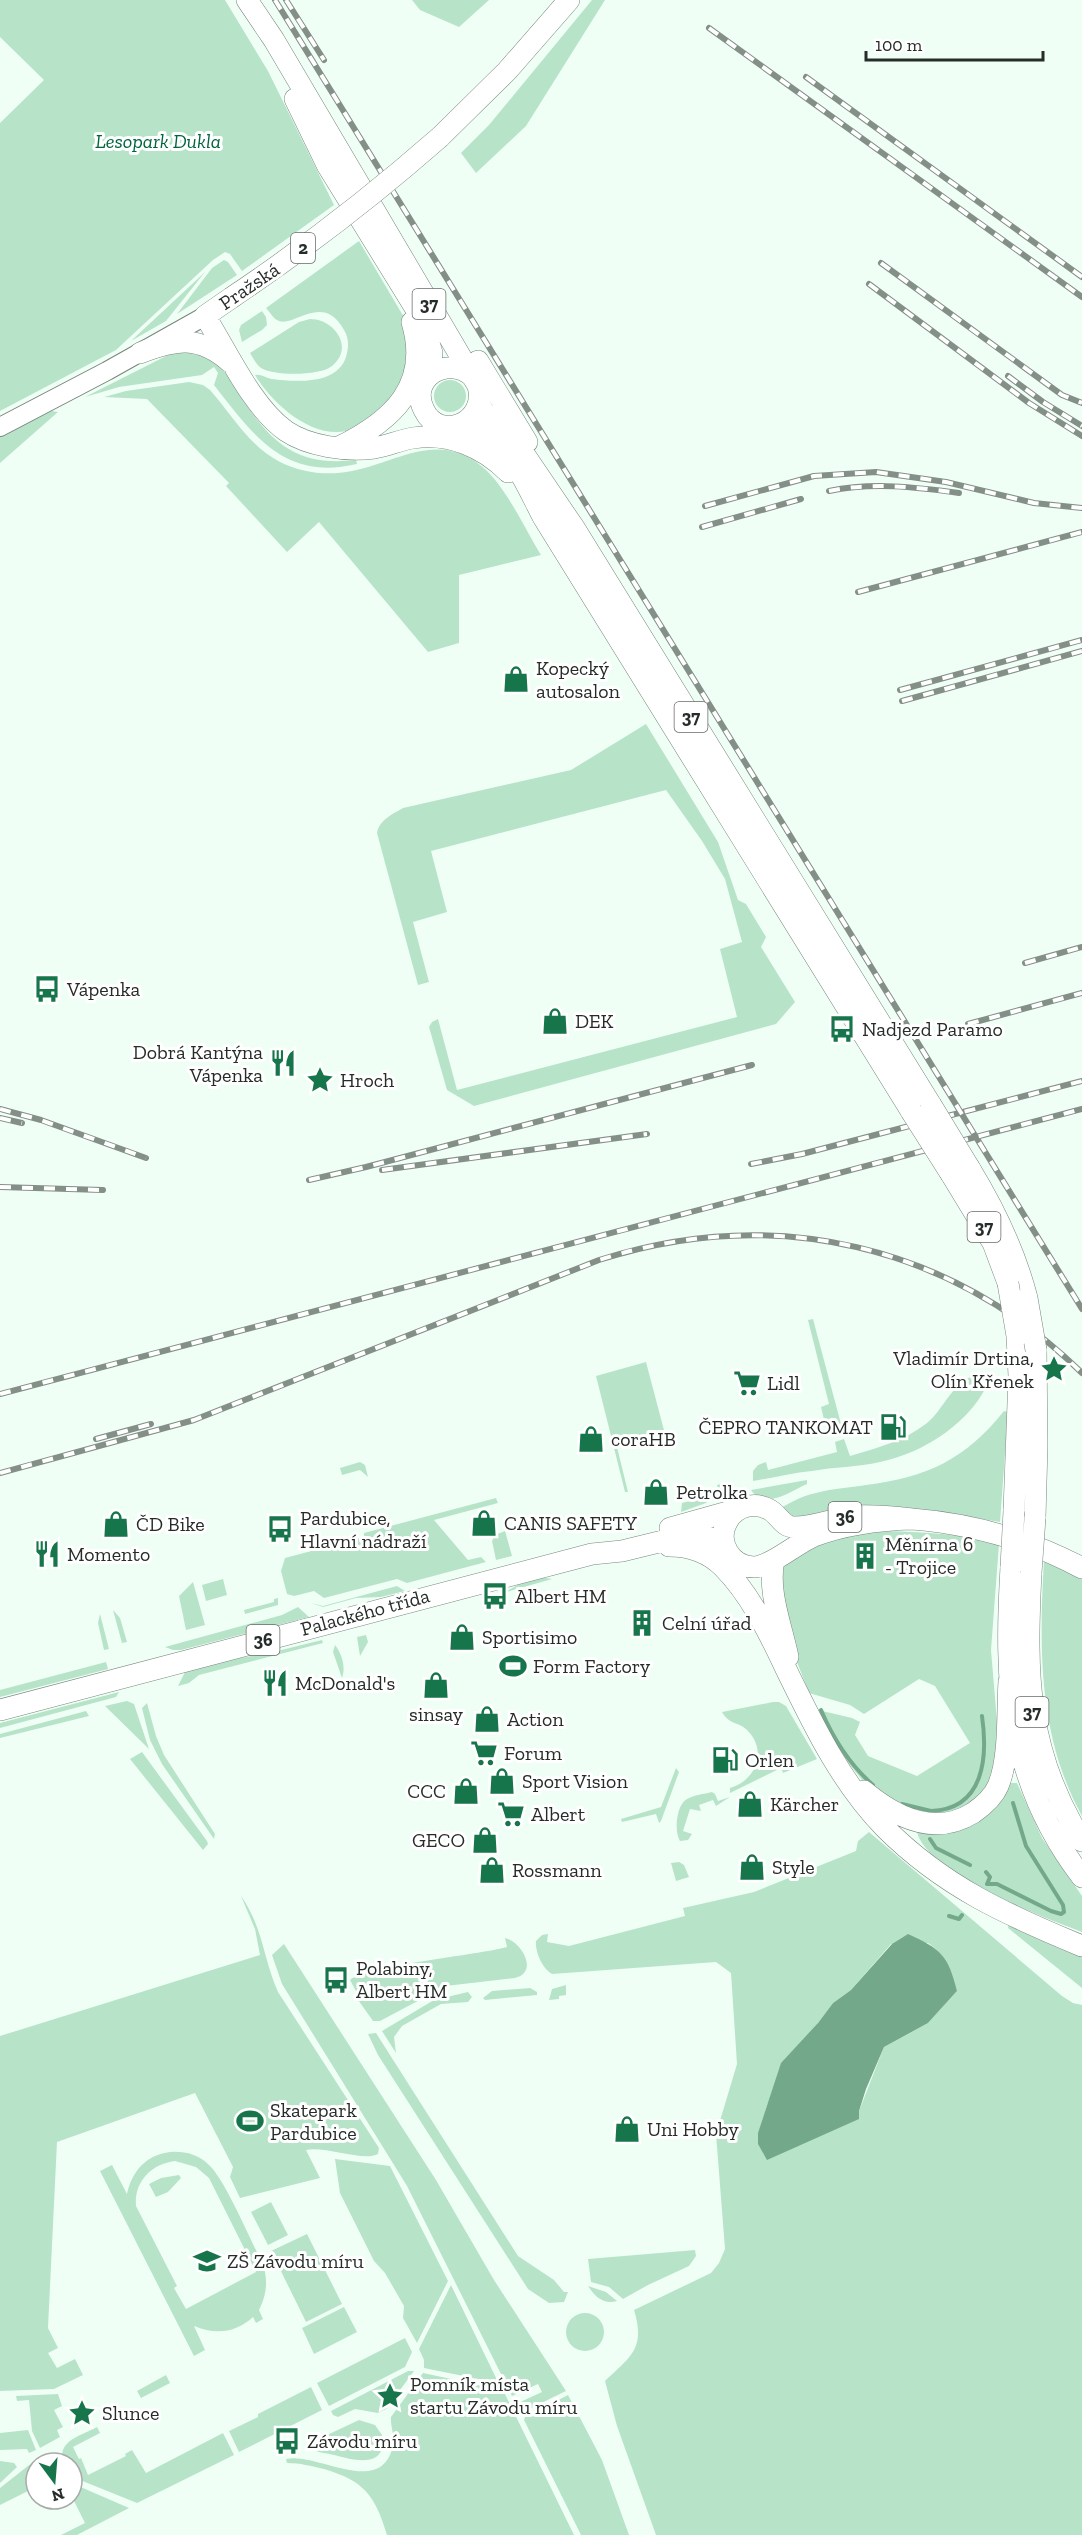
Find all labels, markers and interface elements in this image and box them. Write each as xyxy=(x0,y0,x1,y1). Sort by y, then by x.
scale bar xyxy=(866,24,1043,62)
text: 100 m xyxy=(875,34,923,56)
park label: Lesopark Dukla xyxy=(95,129,221,153)
road number: 2 xyxy=(291,233,315,263)
street label: Pražská xyxy=(214,257,284,315)
road number: 37 xyxy=(412,289,446,319)
place label: Kopecký autosalon xyxy=(536,656,621,703)
shop icon: Kopecký autosalon xyxy=(501,664,531,694)
road number: 37 xyxy=(674,702,708,732)
bus stop icon: Vápenka xyxy=(32,974,62,1004)
place label: Vápenka xyxy=(66,977,141,1001)
shop icon: DEK xyxy=(540,1006,570,1036)
place label: DEK xyxy=(575,1009,614,1033)
bus stop icon: Nadjezd Paramo xyxy=(827,1014,857,1044)
place label: Nadjezd Paramo xyxy=(862,1017,1003,1041)
place label: Dobrá Kantýna Vápenka xyxy=(133,1040,263,1087)
restaurant icon: Dobrá Kantýna Vápenka xyxy=(268,1048,298,1078)
place icon: Hroch xyxy=(305,1065,335,1095)
place label: Hroch xyxy=(340,1068,395,1092)
road number: 37 xyxy=(968,1212,1000,1242)
place label: Vladimír Drtina, Olín Křenek xyxy=(892,1346,1035,1393)
place icon: Vladimír Drtina, Olín Křenek xyxy=(1039,1354,1069,1384)
supermarket icon: Lidl xyxy=(732,1368,762,1398)
place label: Lidl xyxy=(767,1371,800,1395)
fuel station icon: ČEPRO TANKOMAT xyxy=(878,1412,908,1442)
place label: ČEPRO TANKOMAT xyxy=(699,1415,873,1439)
shop icon: coraHB xyxy=(576,1424,606,1454)
place label: coraHB xyxy=(611,1427,676,1451)
shop icon: Petrolka xyxy=(641,1477,671,1507)
place label: Petrolka xyxy=(676,1480,748,1504)
road number: 36 xyxy=(828,1502,862,1532)
place label: Pardubice, Hlavní nádraží xyxy=(300,1506,427,1553)
shop icon: CANIS SAFETY xyxy=(469,1508,499,1538)
shop icon: ČD Bike xyxy=(101,1509,131,1539)
place label: CANIS SAFETY xyxy=(504,1511,638,1535)
place label: ČD Bike xyxy=(136,1512,205,1536)
bus stop icon: Pardubice, Hlavní nádraží xyxy=(265,1514,295,1544)
place label: Měnírna 6 - Trojice xyxy=(885,1532,973,1579)
restaurant icon: Momento xyxy=(32,1539,62,1569)
building icon: Měnírna 6 - Trojice xyxy=(850,1541,880,1571)
place label: Momento xyxy=(67,1542,150,1566)
bus stop icon: Albert HM xyxy=(480,1581,510,1611)
street label: Palackého třída xyxy=(298,1583,433,1641)
place label: Albert HM xyxy=(515,1584,606,1608)
building icon: Celní úřad xyxy=(627,1608,657,1638)
place label: Celní úřad xyxy=(662,1611,752,1635)
shop icon: Sportisimo xyxy=(447,1622,477,1652)
road number: 36 xyxy=(246,1625,280,1655)
place label: Sportisimo xyxy=(482,1625,577,1649)
sports icon: Form Factory xyxy=(498,1651,528,1681)
place label: Form Factory xyxy=(533,1654,651,1678)
restaurant icon: McDonald's xyxy=(260,1668,290,1698)
shop icon: sinsay xyxy=(421,1670,451,1700)
place label: McDonald's xyxy=(295,1671,395,1695)
road number: 37 xyxy=(1016,1697,1048,1727)
place label: sinsay xyxy=(409,1702,464,1726)
shop icon: Action xyxy=(472,1704,502,1734)
place label: Action xyxy=(507,1707,564,1731)
supermarket icon: Forum xyxy=(469,1738,499,1768)
place label: Forum xyxy=(504,1741,563,1765)
fuel station icon: Orlen xyxy=(710,1745,740,1775)
place label: Orlen xyxy=(745,1748,795,1772)
shop icon: Sport Vision xyxy=(487,1766,517,1796)
place label: Sport Vision xyxy=(522,1769,628,1793)
shop icon: CCC xyxy=(451,1776,481,1806)
place label: CCC xyxy=(407,1779,446,1803)
shop icon: Kärcher xyxy=(735,1789,765,1819)
place label: Kärcher xyxy=(770,1792,839,1816)
supermarket icon: Albert xyxy=(496,1799,526,1829)
place label: Albert xyxy=(531,1802,586,1826)
shop icon: GECO xyxy=(470,1825,500,1855)
place label: GECO xyxy=(412,1828,465,1852)
shop icon: Style xyxy=(737,1852,767,1882)
shop icon: Rossmann xyxy=(477,1855,507,1885)
place label: Style xyxy=(772,1855,815,1879)
place label: Rossmann xyxy=(512,1858,602,1882)
place label: Polabiny, Albert HM xyxy=(356,1956,447,2003)
bus stop icon: Polabiny, Albert HM xyxy=(321,1965,351,1995)
place label: Skatepark Pardubice xyxy=(270,2098,357,2145)
sports icon: Skatepark Pardubice xyxy=(235,2106,265,2136)
shop icon: Uni Hobby xyxy=(612,2114,642,2144)
place label: Uni Hobby xyxy=(647,2117,739,2141)
school or university icon: ZŠ Závodu míru xyxy=(192,2246,222,2276)
place label: ZŠ Závodu míru xyxy=(227,2249,364,2273)
place label: Pomník místa startu Závodu míru xyxy=(410,2372,578,2419)
place icon: Pomník místa startu Závodu míru xyxy=(375,2381,405,2411)
place icon: Slunce xyxy=(67,2398,97,2428)
place label: Slunce xyxy=(102,2401,159,2425)
bus stop icon: Závodu míru xyxy=(272,2426,302,2456)
place label: Závodu míru xyxy=(307,2429,417,2453)
north arrow xyxy=(24,2451,84,2511)
text: N xyxy=(50,2484,66,2506)

